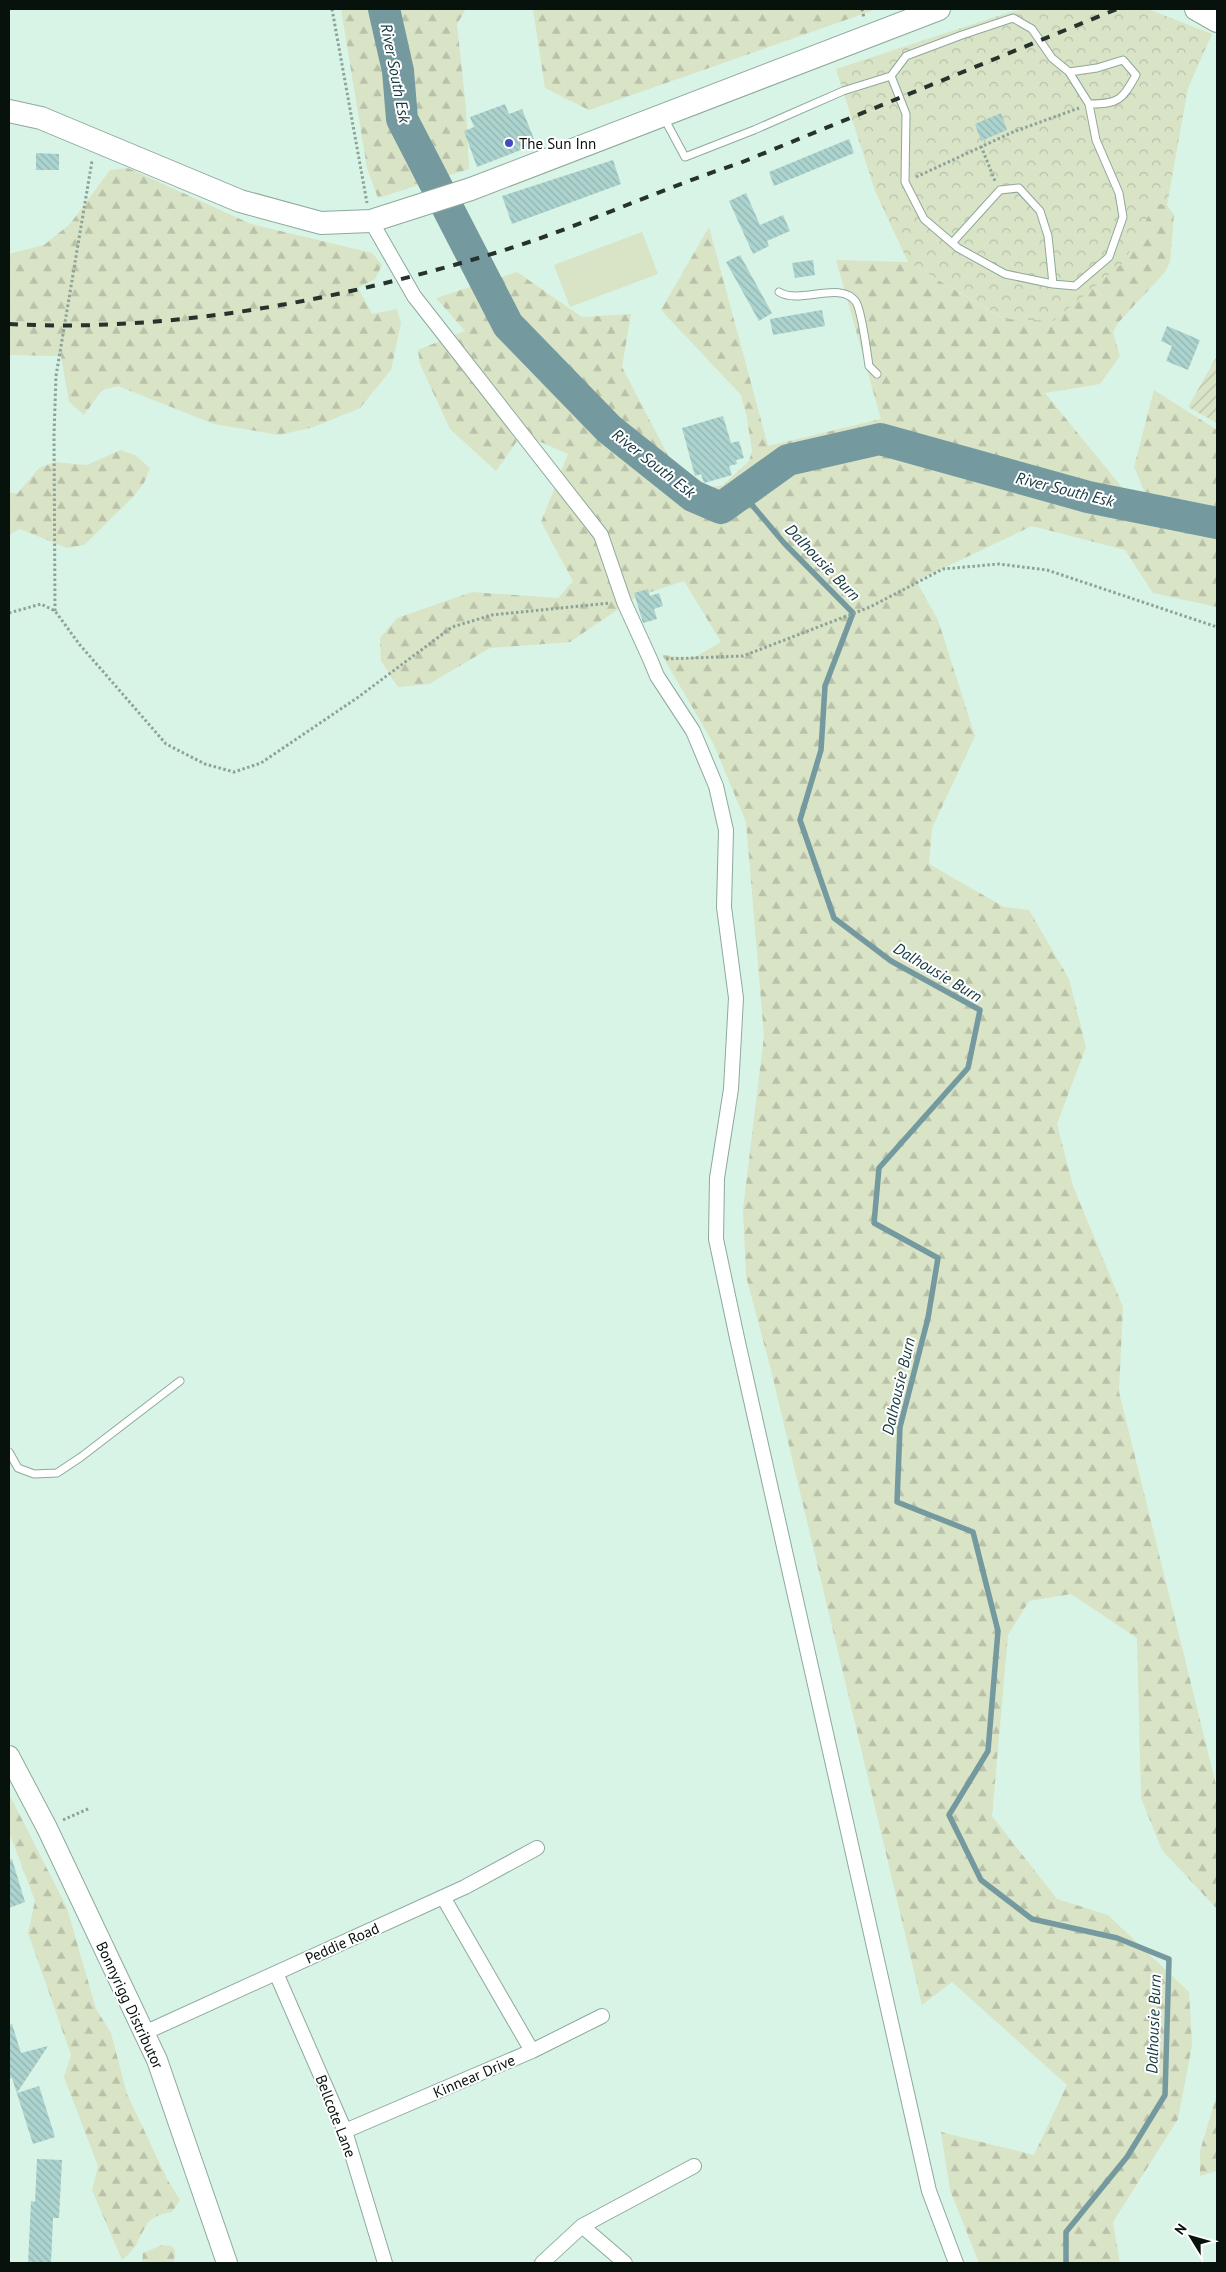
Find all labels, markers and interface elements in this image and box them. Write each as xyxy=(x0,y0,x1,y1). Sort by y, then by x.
water label: River South Esk xyxy=(377,22,416,125)
place label: The Sun Inn xyxy=(519,134,596,153)
marker: The Sun Inn xyxy=(503,137,515,149)
water label: River South Esk xyxy=(608,424,700,502)
water label: River South Esk xyxy=(1014,467,1117,511)
water label: Dalhousie Burn xyxy=(781,519,865,605)
water label: Dalhousie Burn xyxy=(890,938,986,1006)
water label: Dalhousie Burn xyxy=(877,1335,919,1437)
street label: Peddie Road xyxy=(302,1918,382,1968)
street label: Bonnyrigg Distributor xyxy=(92,1938,168,2072)
water label: Dalhousie Burn xyxy=(1141,1974,1165,2074)
street label: Kinnear Drive xyxy=(430,2050,518,2102)
street label: Bellcote Lane xyxy=(312,2072,360,2160)
north arrow xyxy=(1166,2212,1216,2262)
text: N xyxy=(1171,2220,1191,2238)

